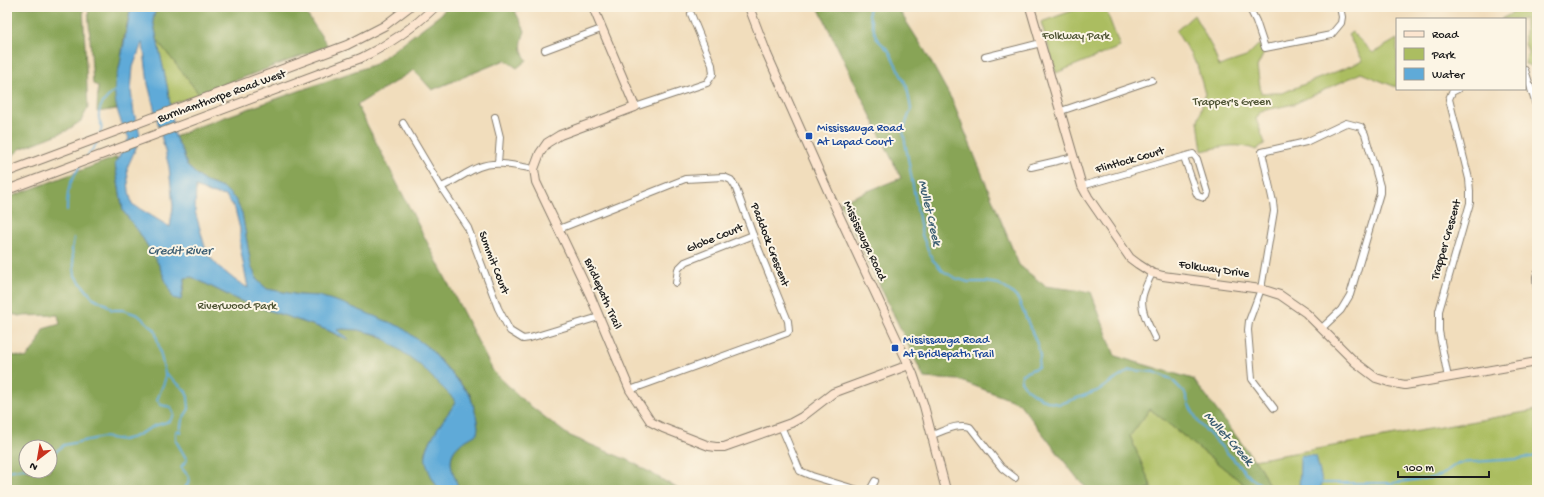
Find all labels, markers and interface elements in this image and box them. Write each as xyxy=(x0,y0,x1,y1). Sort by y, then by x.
legend xyxy=(1396,18,1526,90)
text: Road xyxy=(1432,29,1459,43)
park label: Folkway Park xyxy=(1041,30,1112,44)
text: Park xyxy=(1431,49,1457,63)
street label: Burnhamthorpe Road West xyxy=(155,67,289,127)
text: Water xyxy=(1432,69,1466,83)
park label: Trapper's Green xyxy=(1192,96,1271,110)
place label: Mississauga Road At Lapad Court xyxy=(817,122,904,150)
marker: Mississauga Road At Lapad Court xyxy=(804,131,814,141)
street label: Flintlock Court xyxy=(1093,144,1167,178)
water label: Mullet Creek xyxy=(914,179,944,248)
street label: Trapper Crescent xyxy=(1429,197,1465,283)
street label: Mississauga Road xyxy=(839,199,889,284)
street label: Paddock Crescent xyxy=(746,200,792,290)
street label: Globe Court xyxy=(685,221,746,257)
street label: Summit Court xyxy=(475,230,512,297)
water label: Credit River xyxy=(148,244,214,259)
street label: Bridlepath Trail xyxy=(580,255,624,332)
street label: Folkway Drive xyxy=(1177,258,1251,282)
park label: Riverwood Park xyxy=(197,300,278,314)
place label: Mississauga Road At Bridlepath Trail xyxy=(903,334,995,362)
marker: Mississauga Road At Bridlepath Trail xyxy=(890,343,900,353)
water label: Mullet Creek xyxy=(1200,409,1257,470)
north arrow xyxy=(18,439,58,479)
scale bar xyxy=(1398,453,1489,479)
text: N xyxy=(28,459,40,473)
text: 100 m xyxy=(1403,462,1434,476)

